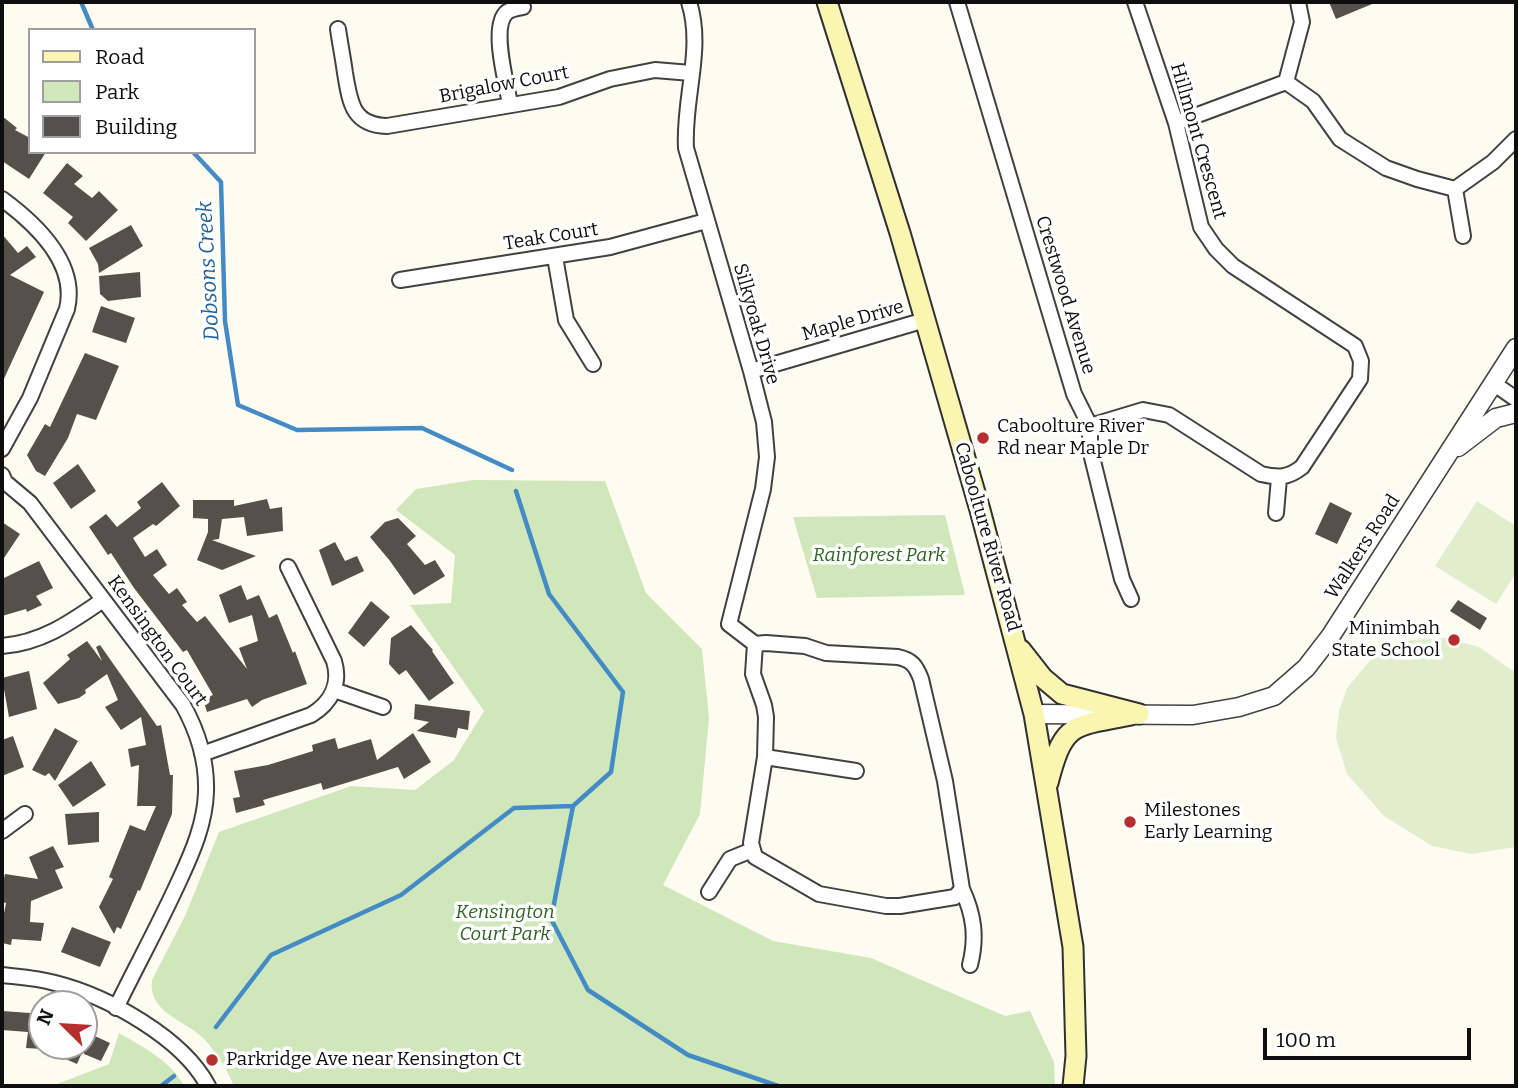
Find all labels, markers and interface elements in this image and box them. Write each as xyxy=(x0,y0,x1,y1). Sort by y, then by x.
legend xyxy=(28,28,256,154)
text: Road xyxy=(95,44,144,70)
street label: Hillmont Crescent xyxy=(1165,60,1231,222)
street label: Brigalow Court xyxy=(437,61,571,109)
text: Park xyxy=(95,79,139,105)
text: Building xyxy=(95,114,177,140)
water label: Dobsons Creek xyxy=(193,200,225,342)
street label: Crestwood Avenue xyxy=(1030,213,1100,377)
street label: Teak Court xyxy=(502,218,600,256)
street label: Silkyoak Drive xyxy=(728,261,784,387)
street label: Maple Drive xyxy=(799,296,907,346)
place label: Caboolture River Rd near Maple Dr xyxy=(997,416,1149,460)
marker: Caboolture River Rd near Maple Dr xyxy=(975,430,991,446)
street label: Caboolture River Road xyxy=(949,440,1025,634)
street label: Walkers Road xyxy=(1321,491,1405,603)
park label: Rainforest Park xyxy=(813,545,945,567)
street label: Kensington Court xyxy=(102,571,212,711)
place label: Minimbah State School xyxy=(1331,618,1440,662)
marker: Minimbah State School xyxy=(1446,632,1462,648)
place label: Milestones Early Learning xyxy=(1144,800,1272,844)
marker: Milestones Early Learning xyxy=(1122,814,1138,830)
park label: Kensington Court Park xyxy=(456,902,554,946)
north arrow xyxy=(28,990,98,1060)
text: N xyxy=(32,1006,59,1028)
scale bar xyxy=(1266,1014,1474,1058)
text: 100 m xyxy=(1276,1027,1336,1053)
place label: Parkridge Ave near Kensington Ct xyxy=(226,1049,521,1071)
marker: Parkridge Ave near Kensington Ct xyxy=(204,1052,220,1068)

